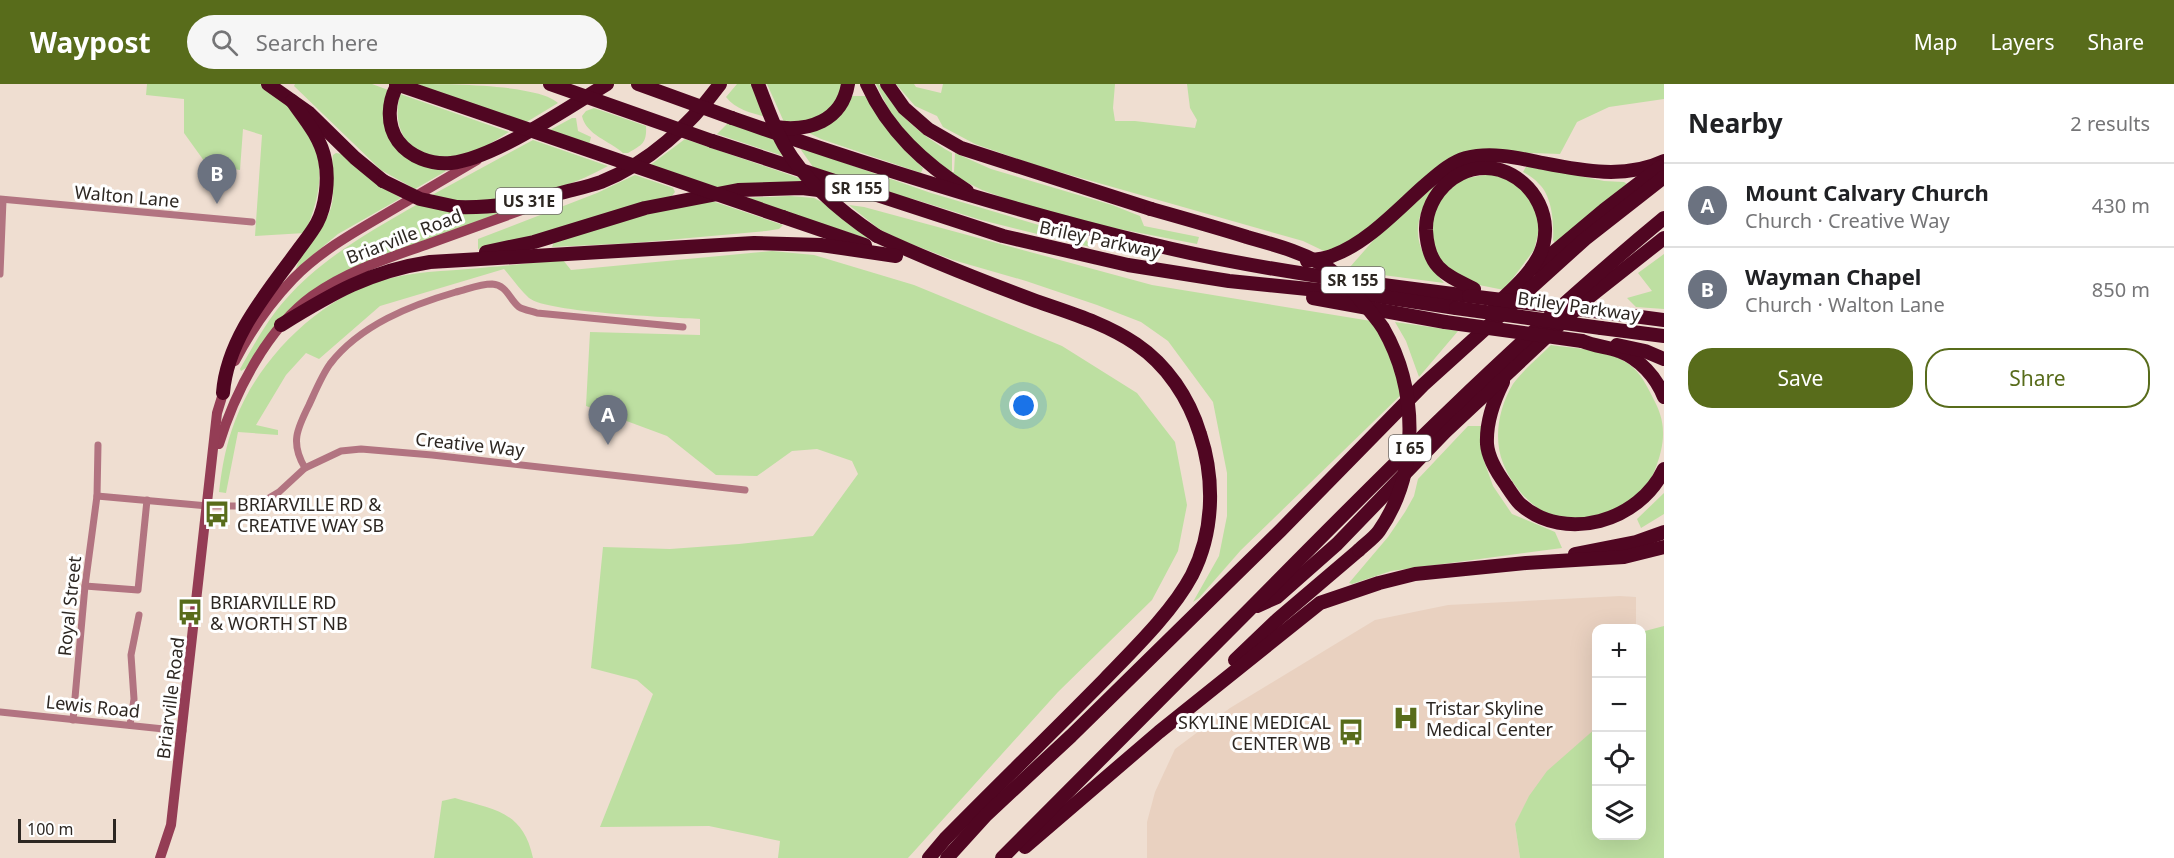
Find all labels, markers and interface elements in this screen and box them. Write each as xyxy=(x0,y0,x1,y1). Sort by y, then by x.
search box xyxy=(187,15,607,69)
text: Waypost xyxy=(30,23,151,61)
icon: search xyxy=(208,26,241,59)
text: Search here xyxy=(256,27,378,57)
text: Map xyxy=(1914,28,1958,56)
text: Layers xyxy=(1991,28,2055,56)
text: Share xyxy=(2088,28,2144,56)
text: Nearby xyxy=(1688,105,1783,141)
text: 2 results xyxy=(2070,110,2150,137)
pin: B xyxy=(198,154,236,204)
road number: SR 155 xyxy=(826,175,888,201)
text: Mount Calvary Church xyxy=(1745,177,1989,207)
street label: Walton Lane xyxy=(74,179,180,213)
road number: US 31E xyxy=(496,188,562,214)
text: A xyxy=(1701,192,1714,219)
text: 430 m xyxy=(2092,192,2150,219)
street label: Briarville Road xyxy=(343,203,465,269)
text: Church · Creative Way xyxy=(1745,207,1950,234)
street label: Briley Parkway xyxy=(1037,214,1164,264)
text: Wayman Chapel xyxy=(1745,261,1921,291)
road number: SR 155 xyxy=(1322,267,1384,293)
text: B xyxy=(1701,276,1714,303)
text: 850 m xyxy=(2092,276,2150,303)
street label: Briley Parkway xyxy=(1516,286,1643,327)
text: Church · Walton Lane xyxy=(1745,291,1945,318)
button: Save xyxy=(1688,348,1913,408)
button: Share xyxy=(1925,348,2150,408)
your location xyxy=(1009,391,1038,420)
pin: A xyxy=(588,396,628,445)
street label: Creative Way xyxy=(414,426,527,462)
road number: I 65 xyxy=(1389,435,1431,461)
place label: BRIARVILLE RD & CREATIVE WAY SB xyxy=(237,492,384,537)
bus stop icon: BRIARVILLE RD & CREATIVE WAY SB xyxy=(202,499,232,529)
street label: Royal Street xyxy=(52,554,86,657)
place label: BRIARVILLE RD & WORTH ST NB xyxy=(210,590,348,635)
bus stop icon: BRIARVILLE RD & WORTH ST NB xyxy=(175,597,205,627)
map controls xyxy=(1592,624,1646,840)
button: + xyxy=(1592,624,1646,678)
street label: Briarville Road xyxy=(151,636,189,760)
button: − xyxy=(1592,678,1646,732)
street label: Lewis Road xyxy=(45,689,141,723)
place label: Tristar Skyline Medical Center xyxy=(1426,696,1554,741)
hospital icon: Tristar Skyline Medical Center xyxy=(1391,703,1421,733)
place label: SKYLINE MEDICAL CENTER WB xyxy=(1178,710,1331,755)
bus stop icon: SKYLINE MEDICAL CENTER WB xyxy=(1336,717,1366,747)
button: locate xyxy=(1592,732,1646,786)
button: layers xyxy=(1592,786,1646,840)
scale bar xyxy=(18,816,116,844)
text: 100 m xyxy=(27,818,74,840)

